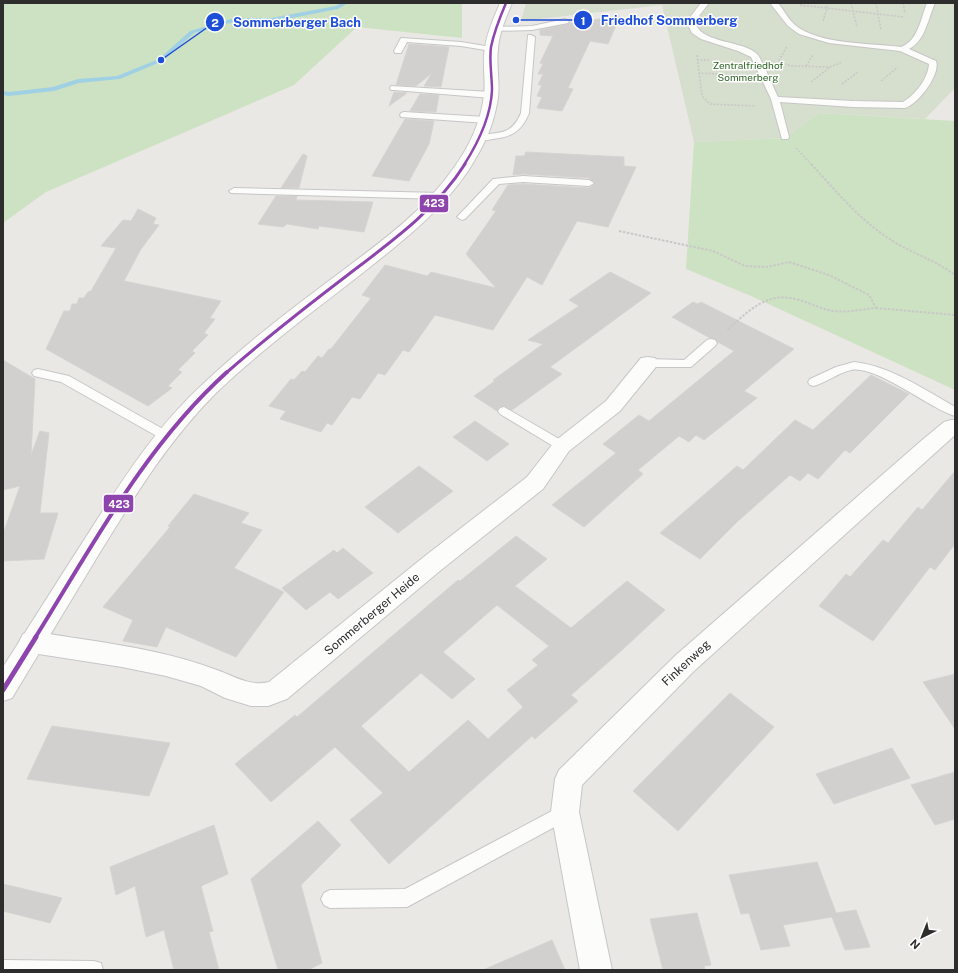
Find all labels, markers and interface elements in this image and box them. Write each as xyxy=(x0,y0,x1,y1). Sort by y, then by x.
callout: Friedhof Sommerberg xyxy=(573,8,746,33)
callout: Sommerberger Bach xyxy=(205,10,369,35)
text: Friedhof Sommerberg xyxy=(601,13,737,28)
text: 1 xyxy=(580,14,586,28)
text: Sommerberger Bach xyxy=(233,15,361,30)
text: 2 xyxy=(211,16,219,30)
park label: Zentralfriedhof Sommerberg xyxy=(713,59,783,83)
line badge: 423 xyxy=(419,194,449,213)
text: 423 xyxy=(423,197,445,209)
line badge: 423 xyxy=(103,494,134,513)
text: 423 xyxy=(108,498,130,510)
street label: Sommerberger Heide xyxy=(322,570,423,658)
street label: Finkenweg xyxy=(659,637,713,689)
north arrow xyxy=(902,917,942,957)
text: N xyxy=(908,937,922,952)

